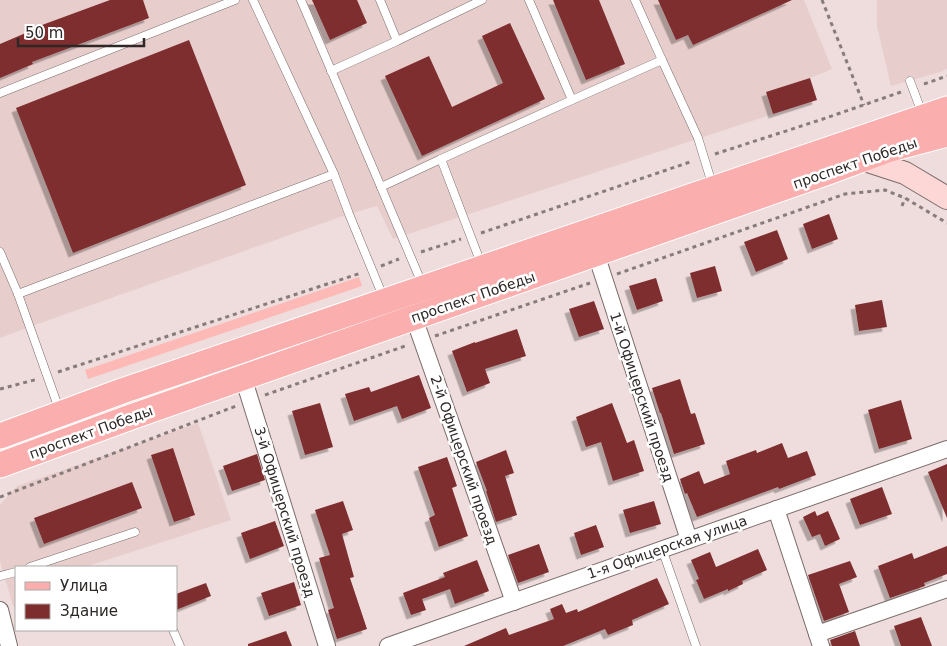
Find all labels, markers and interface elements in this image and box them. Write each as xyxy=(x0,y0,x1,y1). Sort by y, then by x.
scale bar xyxy=(18,15,144,47)
text: 50 m xyxy=(25,24,63,42)
street label: проспект Победы xyxy=(791,134,919,192)
street label: проспект Победы xyxy=(409,268,537,326)
street label: 1-й Офицерский проезд xyxy=(607,310,677,484)
street label: 2-й Офицерский проезд xyxy=(427,373,501,547)
street label: проспект Победы xyxy=(27,402,155,462)
street label: 3-й Офицерский проезд xyxy=(251,425,319,599)
street label: 1-я Офицерская улица xyxy=(585,512,749,582)
legend xyxy=(15,566,178,631)
text: Улица xyxy=(60,577,108,595)
text: Здание xyxy=(60,602,118,620)

